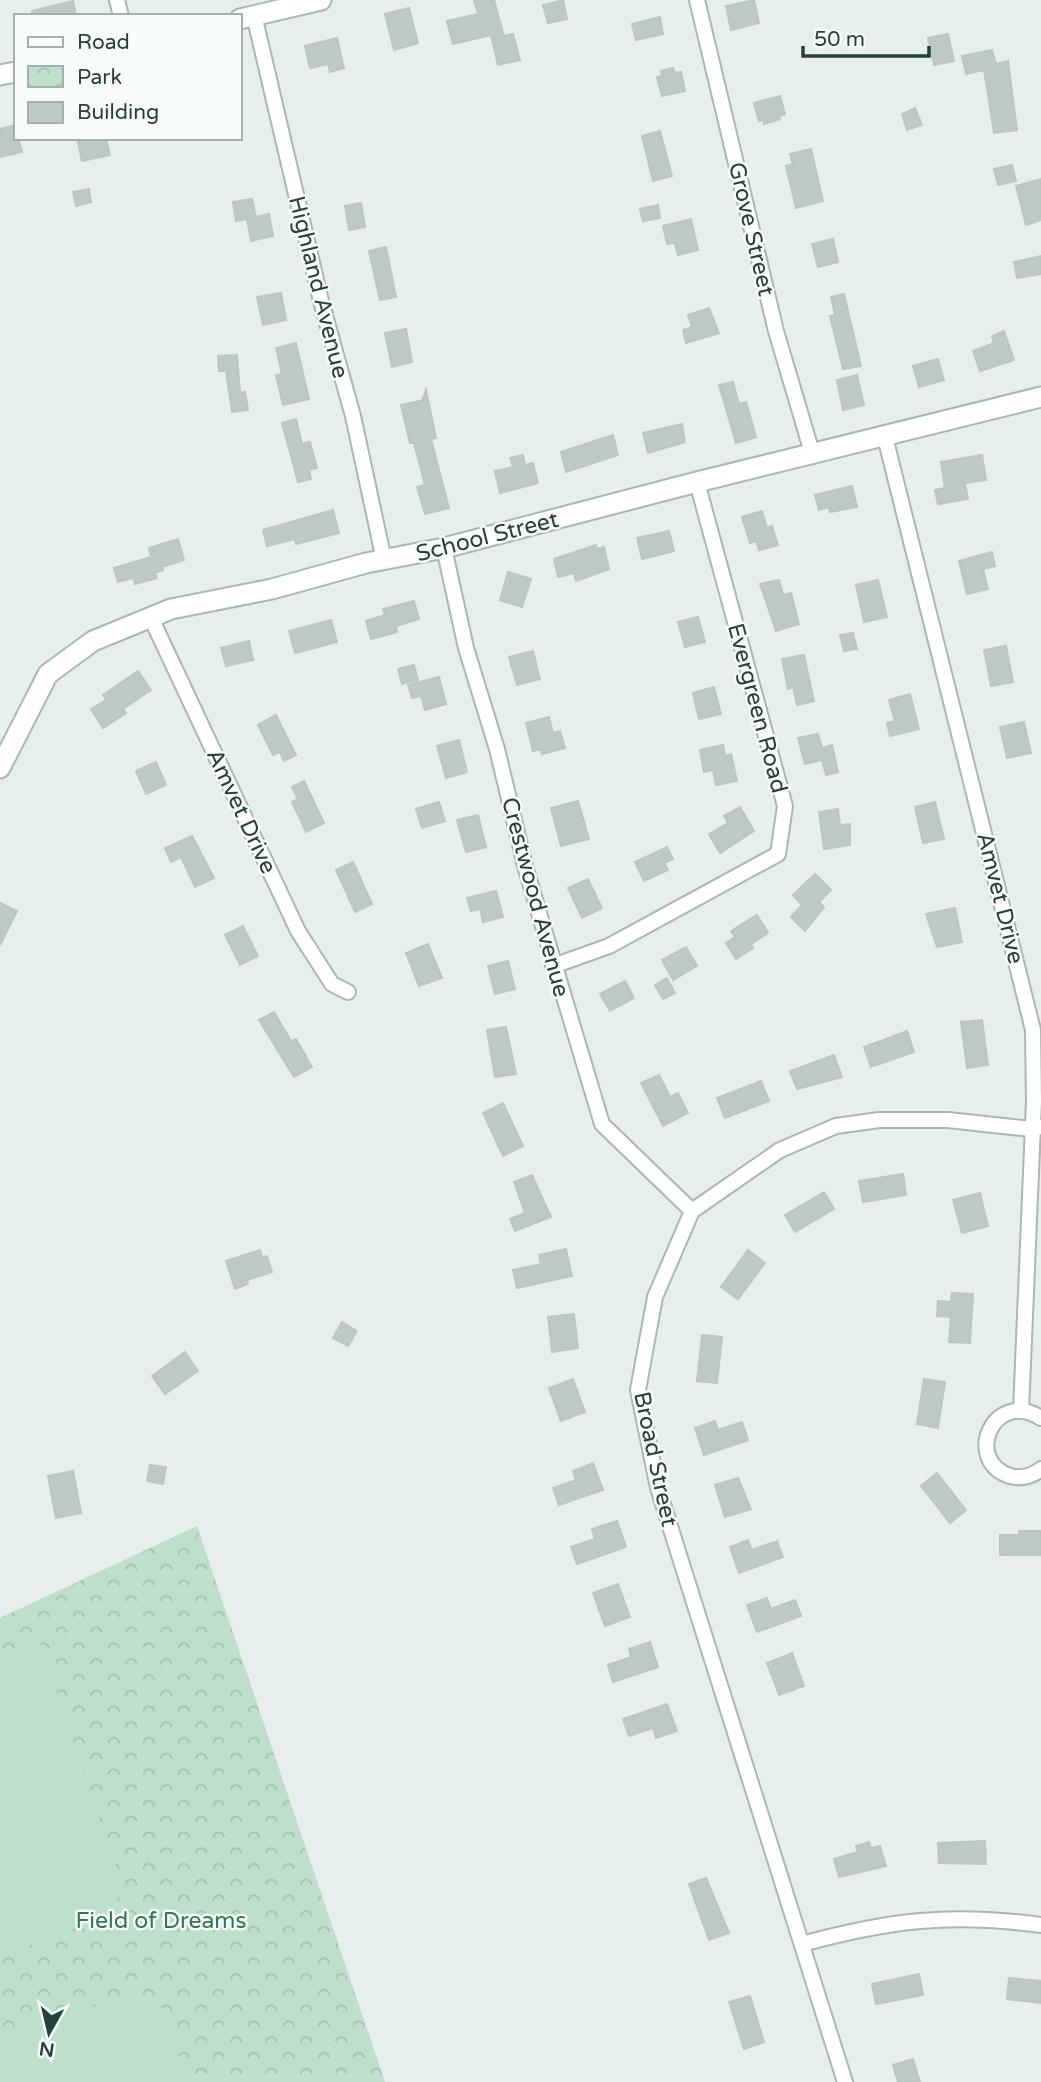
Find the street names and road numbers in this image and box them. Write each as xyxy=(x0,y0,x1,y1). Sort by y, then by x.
street label: Grove Street xyxy=(722,160,780,299)
street label: Highland Avenue xyxy=(282,193,354,381)
street label: School Street xyxy=(413,506,562,568)
street label: Evergreen Road xyxy=(721,620,793,796)
street label: Amvet Drive xyxy=(200,745,282,878)
street label: Crestwood Avenue xyxy=(495,794,575,1000)
street label: Amvet Drive xyxy=(970,830,1030,967)
street label: Broad Street xyxy=(627,1389,683,1530)

